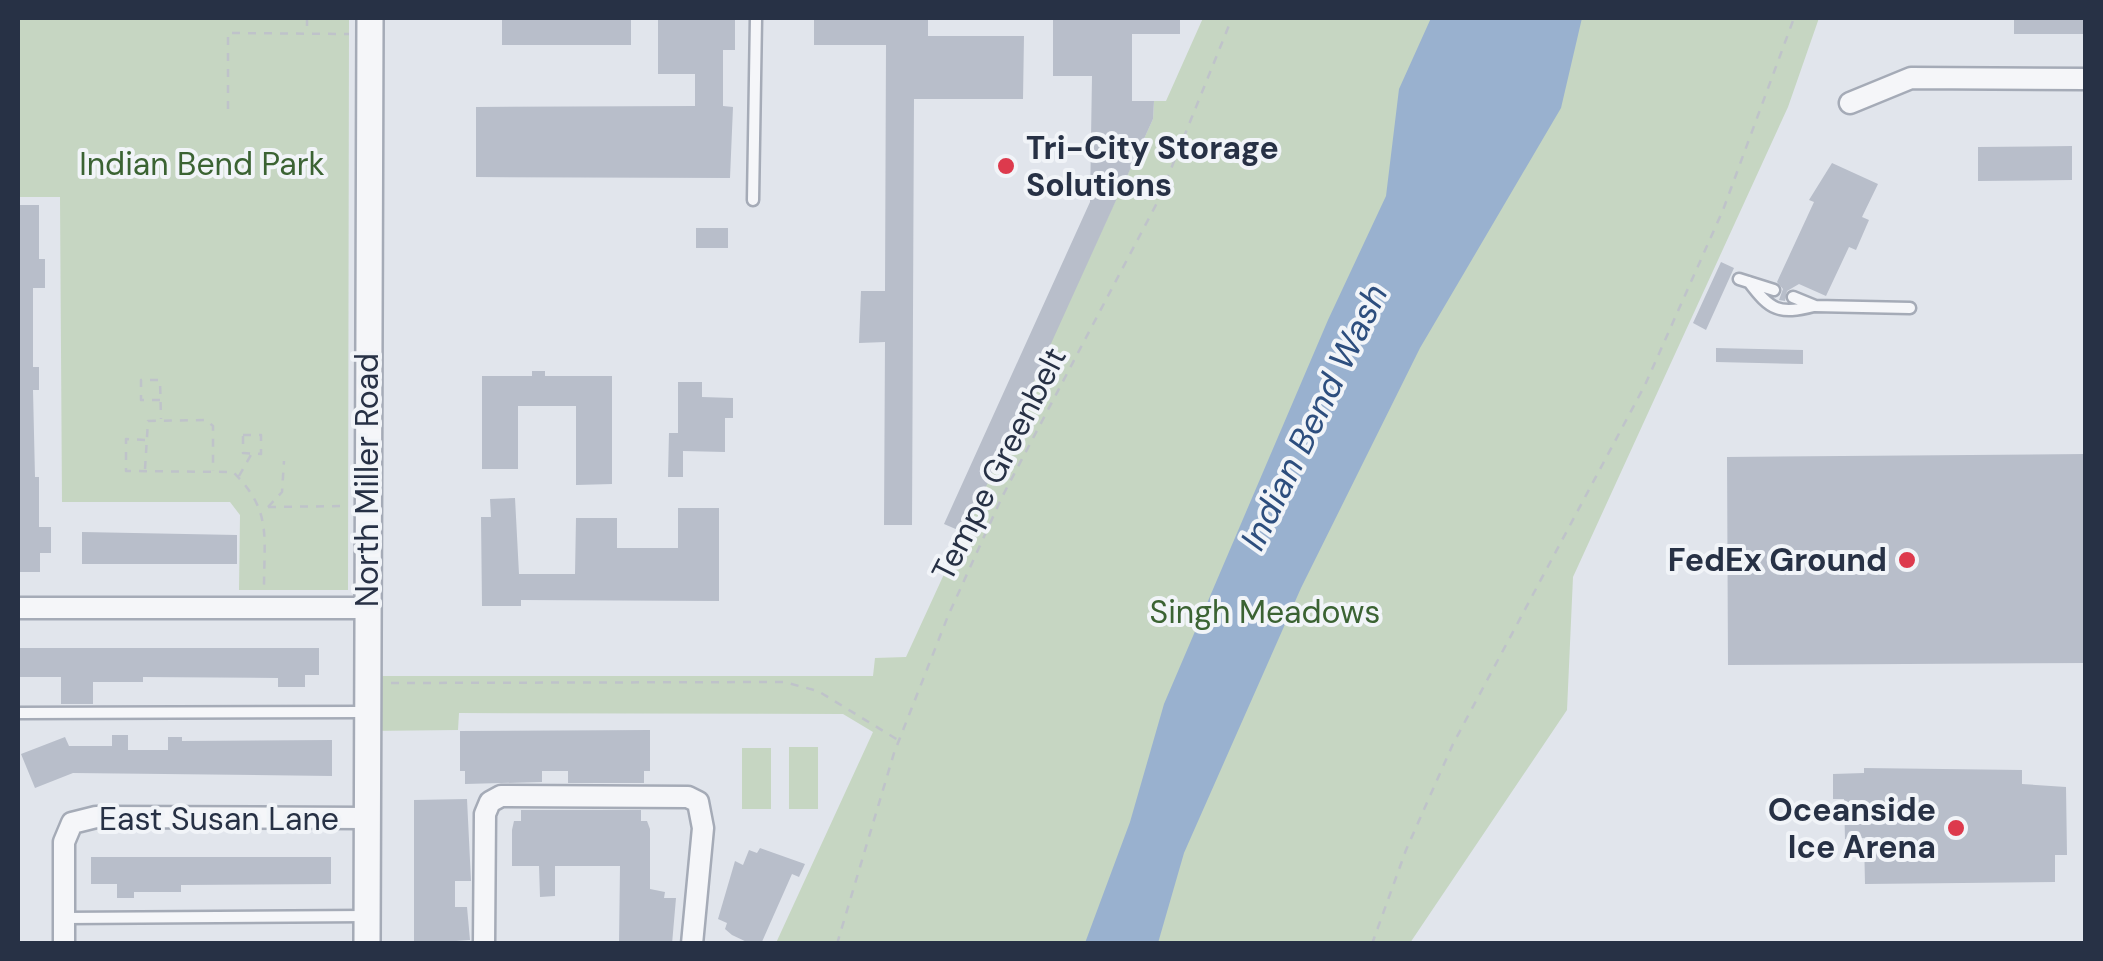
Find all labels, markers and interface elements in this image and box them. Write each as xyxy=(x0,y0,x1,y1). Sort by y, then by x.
place label: Tri-City Storage Solutions xyxy=(1026,127,1279,206)
park label: Indian Bend Park xyxy=(79,143,325,185)
marker: Tri-City Storage Solutions xyxy=(995,155,1017,177)
water label: Indian Bend Wash xyxy=(1230,276,1398,558)
street label: Tempe Greenbelt xyxy=(922,340,1076,588)
street label: North Miller Road xyxy=(346,353,388,607)
place label: FedEx Ground xyxy=(1668,539,1887,581)
marker: FedEx Ground xyxy=(1896,549,1918,571)
park label: Singh Meadows xyxy=(1150,591,1380,633)
place label: Oceanside Ice Arena xyxy=(1768,789,1936,868)
street label: East Susan Lane xyxy=(99,798,339,840)
marker: Oceanside Ice Arena xyxy=(1945,817,1967,839)

